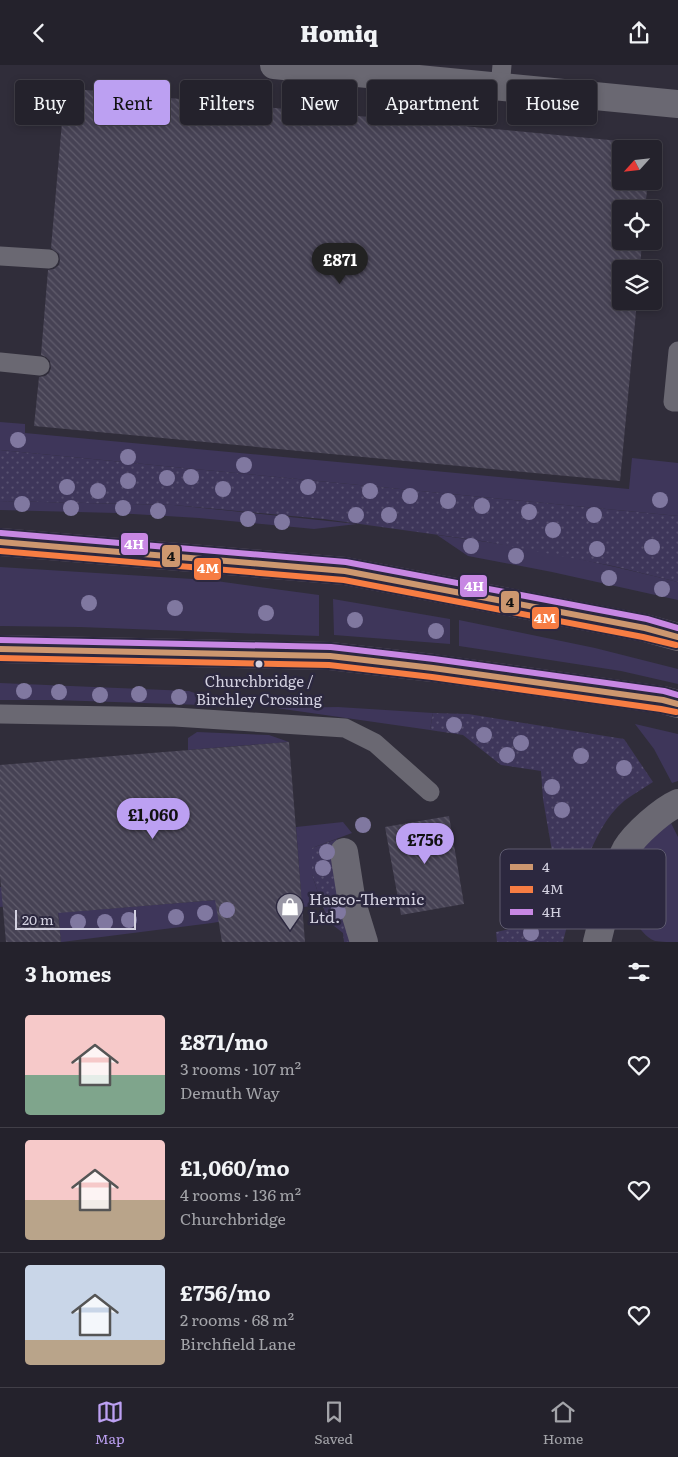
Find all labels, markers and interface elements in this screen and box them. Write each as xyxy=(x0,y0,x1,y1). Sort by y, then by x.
text: Homiq xyxy=(300,16,378,49)
icon: back xyxy=(25,19,53,47)
icon: share xyxy=(625,19,653,47)
chip: Buy xyxy=(15,80,84,125)
chip: Rent xyxy=(94,80,170,125)
chip: Filters xyxy=(180,80,272,125)
chip: New xyxy=(282,80,357,125)
chip: Apartment xyxy=(367,80,497,125)
chip: House xyxy=(507,80,597,125)
north arrow xyxy=(612,140,662,190)
map controls xyxy=(612,140,662,310)
button: locate xyxy=(612,200,662,250)
pin: £871 xyxy=(310,243,370,285)
text: £871 xyxy=(323,247,357,271)
button: layers xyxy=(612,260,662,310)
line badge: 4H xyxy=(120,532,149,556)
text: 4H xyxy=(124,533,144,553)
line badge: 4 xyxy=(161,544,181,568)
text: 4 xyxy=(167,545,176,565)
line badge: 4M xyxy=(193,557,222,581)
text: 4M xyxy=(197,557,219,577)
line badge: 4H xyxy=(459,574,488,598)
text: 4H xyxy=(464,575,484,595)
line badge: 4 xyxy=(500,590,520,614)
text: 4 xyxy=(506,591,515,611)
line badge: 4M xyxy=(531,606,560,630)
text: 4M xyxy=(534,607,556,627)
marker: Churchbridge / Birchley Crossing xyxy=(254,659,264,669)
place label: Churchbridge / Birchley Crossing xyxy=(196,669,323,710)
pin: £1,060 xyxy=(112,797,194,840)
text: £1,060 xyxy=(128,802,178,826)
pin: £756 xyxy=(395,823,455,865)
text: £756 xyxy=(407,827,443,851)
legend xyxy=(500,849,666,929)
text: 4 xyxy=(542,856,550,876)
text: 4M xyxy=(542,878,564,898)
place label: Hasco-Thermic Ltd. xyxy=(309,886,424,928)
shop icon: Hasco-Thermic Ltd. xyxy=(275,892,305,931)
text: 4H xyxy=(542,901,561,921)
scale bar xyxy=(15,907,136,930)
text: 20 m xyxy=(22,909,54,929)
text: 3 homes xyxy=(25,957,111,988)
icon: filters xyxy=(625,958,653,986)
text: £871/mo xyxy=(180,1025,268,1056)
icon: home xyxy=(65,1035,125,1095)
icon: heart xyxy=(625,1051,653,1079)
text: 3 rooms · 107 m² xyxy=(180,1056,301,1080)
text: Demuth Way xyxy=(180,1080,280,1104)
text: £1,060/mo xyxy=(180,1151,290,1182)
icon: home xyxy=(65,1160,125,1220)
icon: heart xyxy=(625,1176,653,1204)
text: 4 rooms · 136 m² xyxy=(180,1182,301,1206)
text: Churchbridge xyxy=(180,1206,286,1230)
text: £756/mo xyxy=(180,1276,271,1307)
icon: home xyxy=(65,1285,125,1345)
icon: heart xyxy=(625,1301,653,1329)
text: 2 rooms · 68 m² xyxy=(180,1307,294,1331)
text: Birchfield Lane xyxy=(180,1331,296,1355)
tab: Map xyxy=(95,1398,125,1448)
tab: Saved xyxy=(314,1398,353,1448)
tab: Home xyxy=(543,1398,583,1448)

